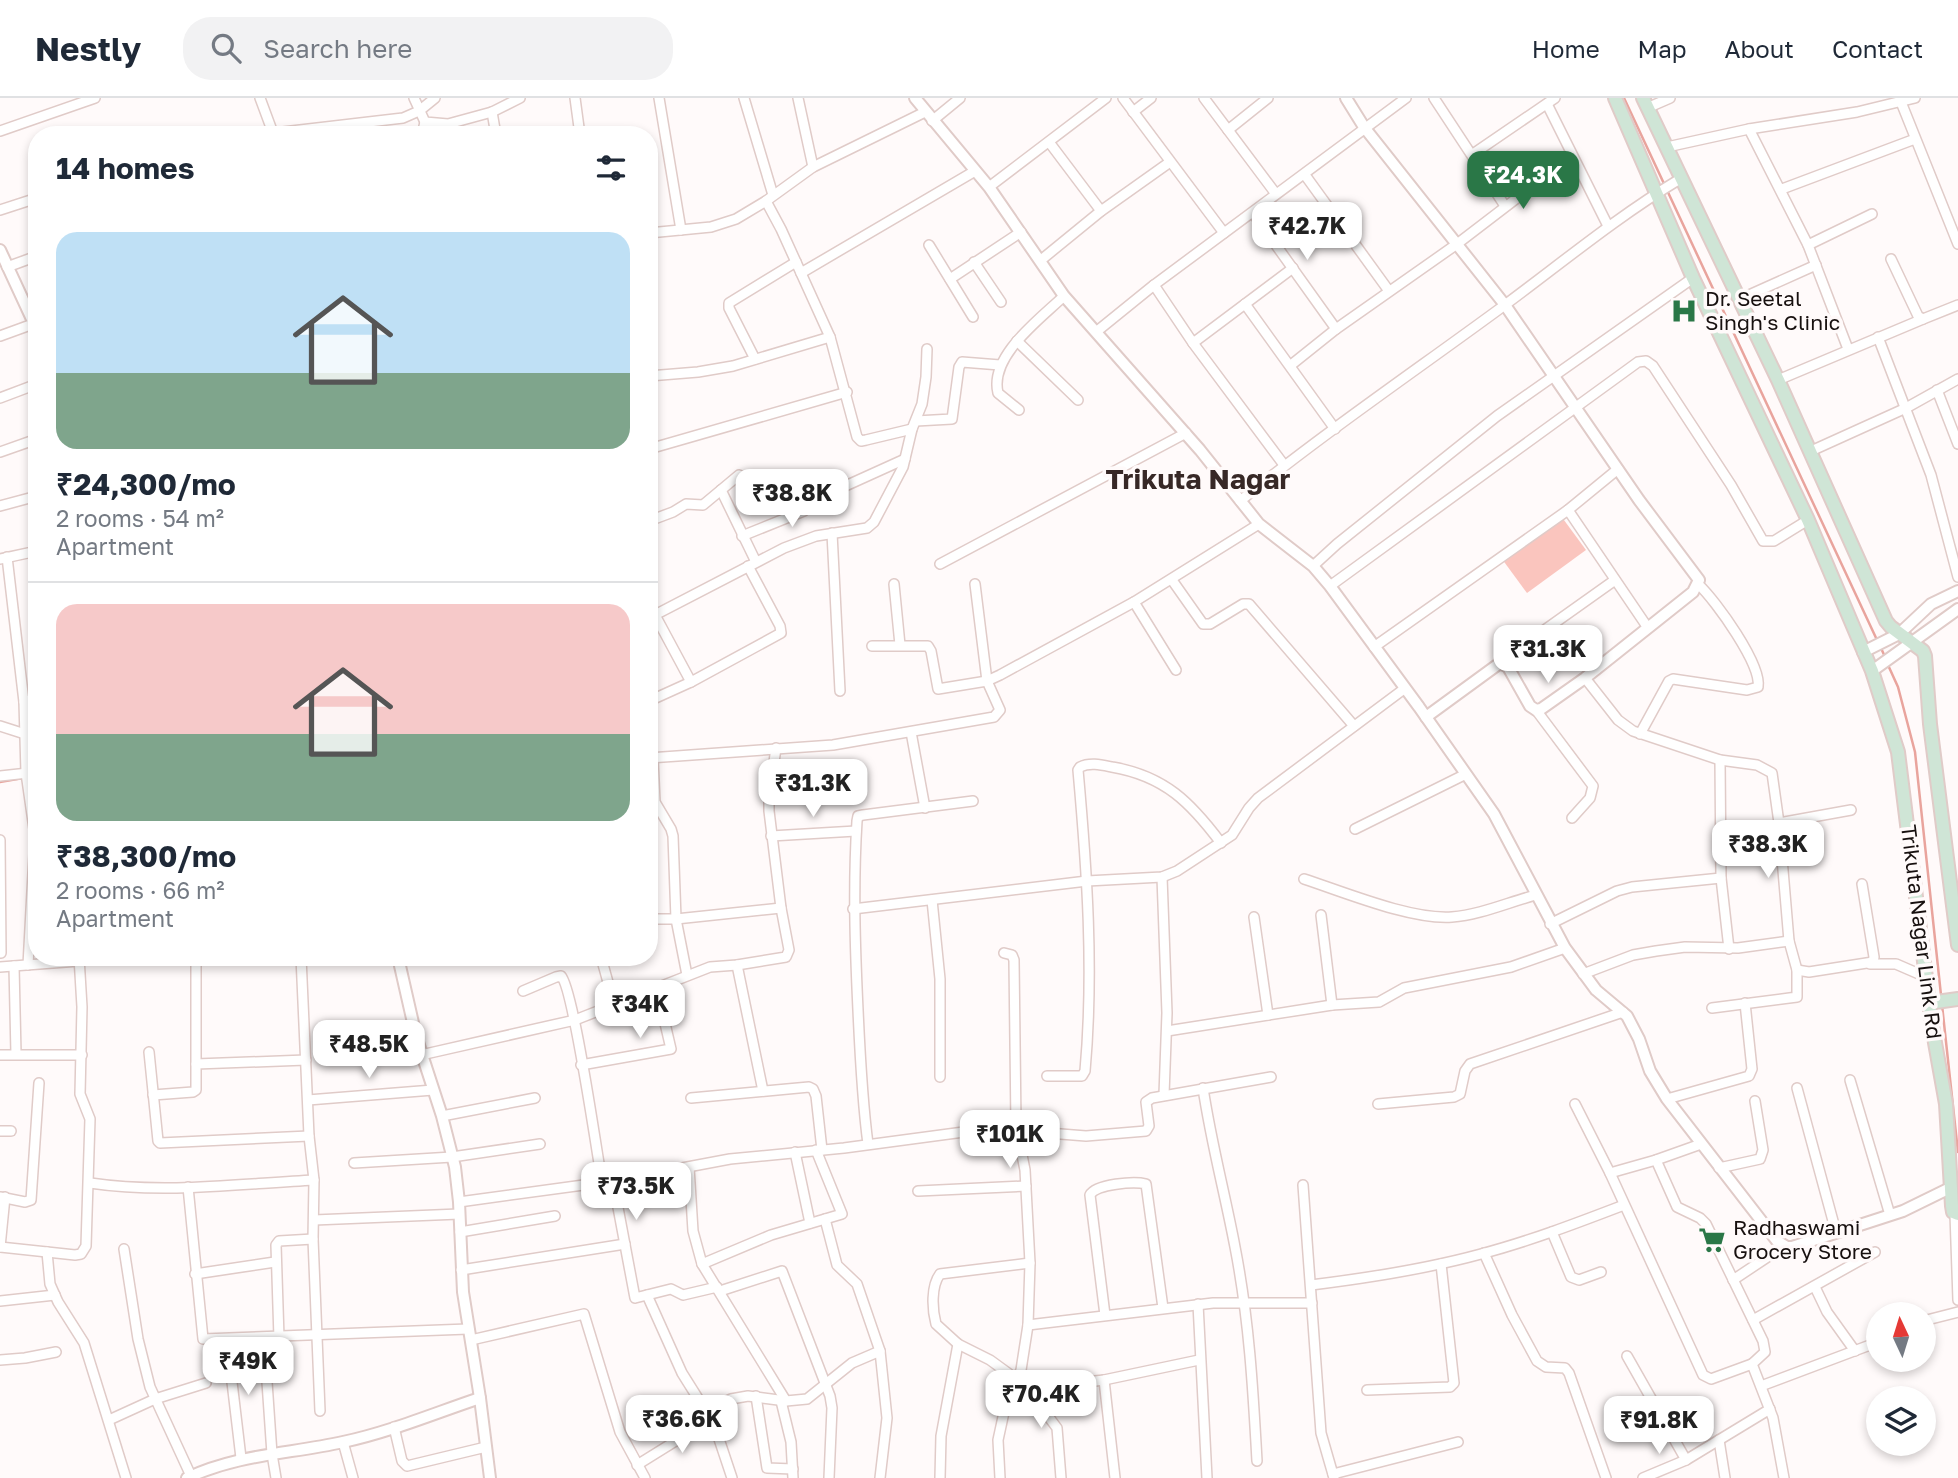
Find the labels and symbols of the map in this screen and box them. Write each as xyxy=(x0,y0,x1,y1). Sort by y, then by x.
pin: ₹24.3K xyxy=(1466,152,1580,211)
pin: ₹42.7K xyxy=(1250,202,1364,262)
place label: Dr. Seetal Singh's Clinic xyxy=(1705,285,1840,335)
hospital icon: Dr. Seetal Singh's Clinic xyxy=(1669,296,1699,326)
district label: Trikuta Nagar xyxy=(1106,462,1291,495)
pin: ₹38.8K xyxy=(735,470,849,529)
pin: ₹31.3K xyxy=(1491,626,1605,685)
pin: ₹31.3K xyxy=(756,760,870,819)
pin: ₹38.3K xyxy=(1711,820,1825,880)
street label: Trikuta Nagar Link Rd xyxy=(1896,823,1948,1041)
pin: ₹34K xyxy=(599,981,681,1040)
pin: ₹48.5K xyxy=(312,1020,426,1080)
pin: ₹101K xyxy=(961,1110,1059,1170)
pin: ₹73.5K xyxy=(579,1162,693,1222)
place label: Radhaswami Grocery Store xyxy=(1733,1214,1872,1264)
supermarket icon: Radhaswami Grocery Store xyxy=(1697,1225,1727,1255)
north arrow xyxy=(1866,1302,1936,1372)
pin: ₹49K xyxy=(207,1338,289,1397)
pin: ₹70.4K xyxy=(984,1370,1098,1430)
pin: ₹36.6K xyxy=(625,1396,739,1455)
pin: ₹91.8K xyxy=(1602,1396,1716,1456)

